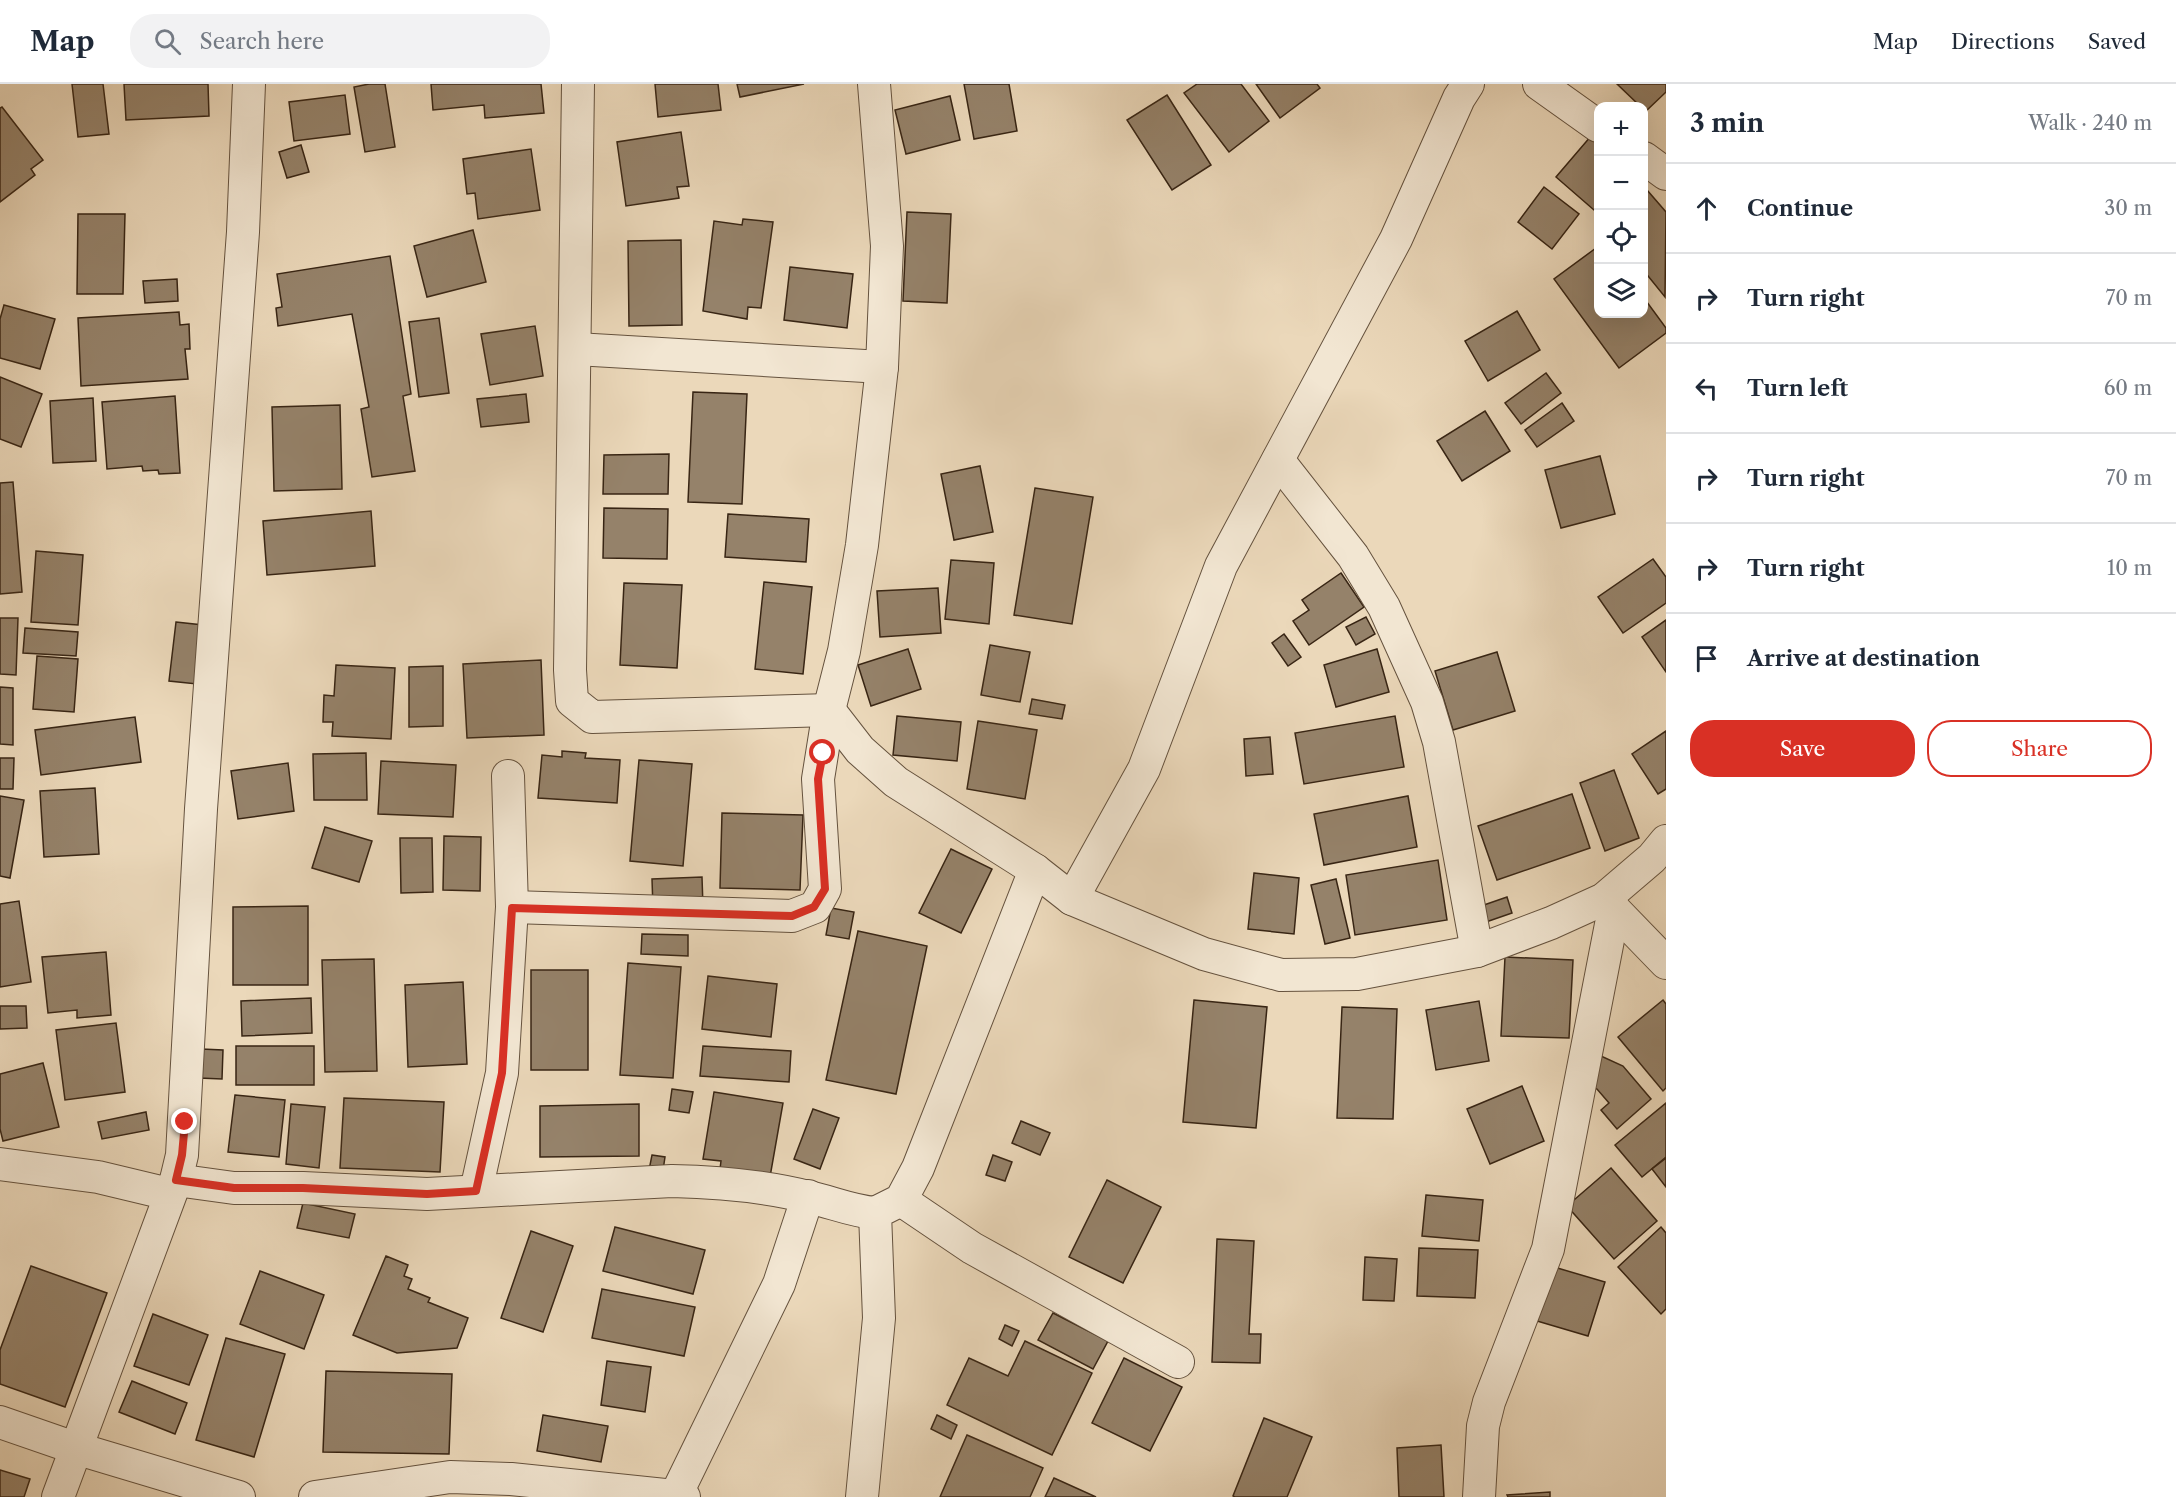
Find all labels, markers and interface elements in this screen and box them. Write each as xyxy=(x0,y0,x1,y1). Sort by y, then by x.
search box xyxy=(130,14,550,68)
text: Map xyxy=(30,24,94,58)
icon: search xyxy=(151,25,184,58)
text: Search here xyxy=(199,28,324,55)
text: Map xyxy=(1873,29,1918,54)
text: Directions xyxy=(1951,29,2055,54)
text: Saved xyxy=(2088,29,2146,54)
map controls xyxy=(1594,102,1648,318)
button: + xyxy=(1594,102,1648,156)
text: 3 min xyxy=(1690,107,1764,139)
text: Walk · 240 m xyxy=(2028,111,2152,135)
button: − xyxy=(1594,156,1648,210)
icon: ahead xyxy=(1690,192,1723,225)
text: Continue xyxy=(1747,195,1853,222)
text: 30 m xyxy=(2104,196,2152,220)
button: locate xyxy=(1594,210,1648,264)
button: layers xyxy=(1594,264,1648,318)
icon: right xyxy=(1690,282,1723,315)
text: Turn right xyxy=(1747,285,1865,312)
text: 70 m xyxy=(2106,286,2152,310)
icon: left xyxy=(1690,372,1723,405)
text: Turn left xyxy=(1747,375,1848,402)
text: 60 m xyxy=(2104,376,2152,400)
icon: right xyxy=(1690,462,1723,495)
text: Turn right xyxy=(1747,465,1865,492)
text: 70 m xyxy=(2106,466,2152,490)
icon: right xyxy=(1690,552,1723,585)
text: Turn right xyxy=(1747,555,1865,582)
text: 10 m xyxy=(2107,556,2152,580)
icon: arrive xyxy=(1690,642,1723,675)
text: Arrive at destination xyxy=(1747,645,1980,672)
button: Save xyxy=(1690,720,1915,777)
button: Share xyxy=(1927,720,2152,777)
route start xyxy=(809,739,835,765)
route end xyxy=(171,1108,197,1134)

